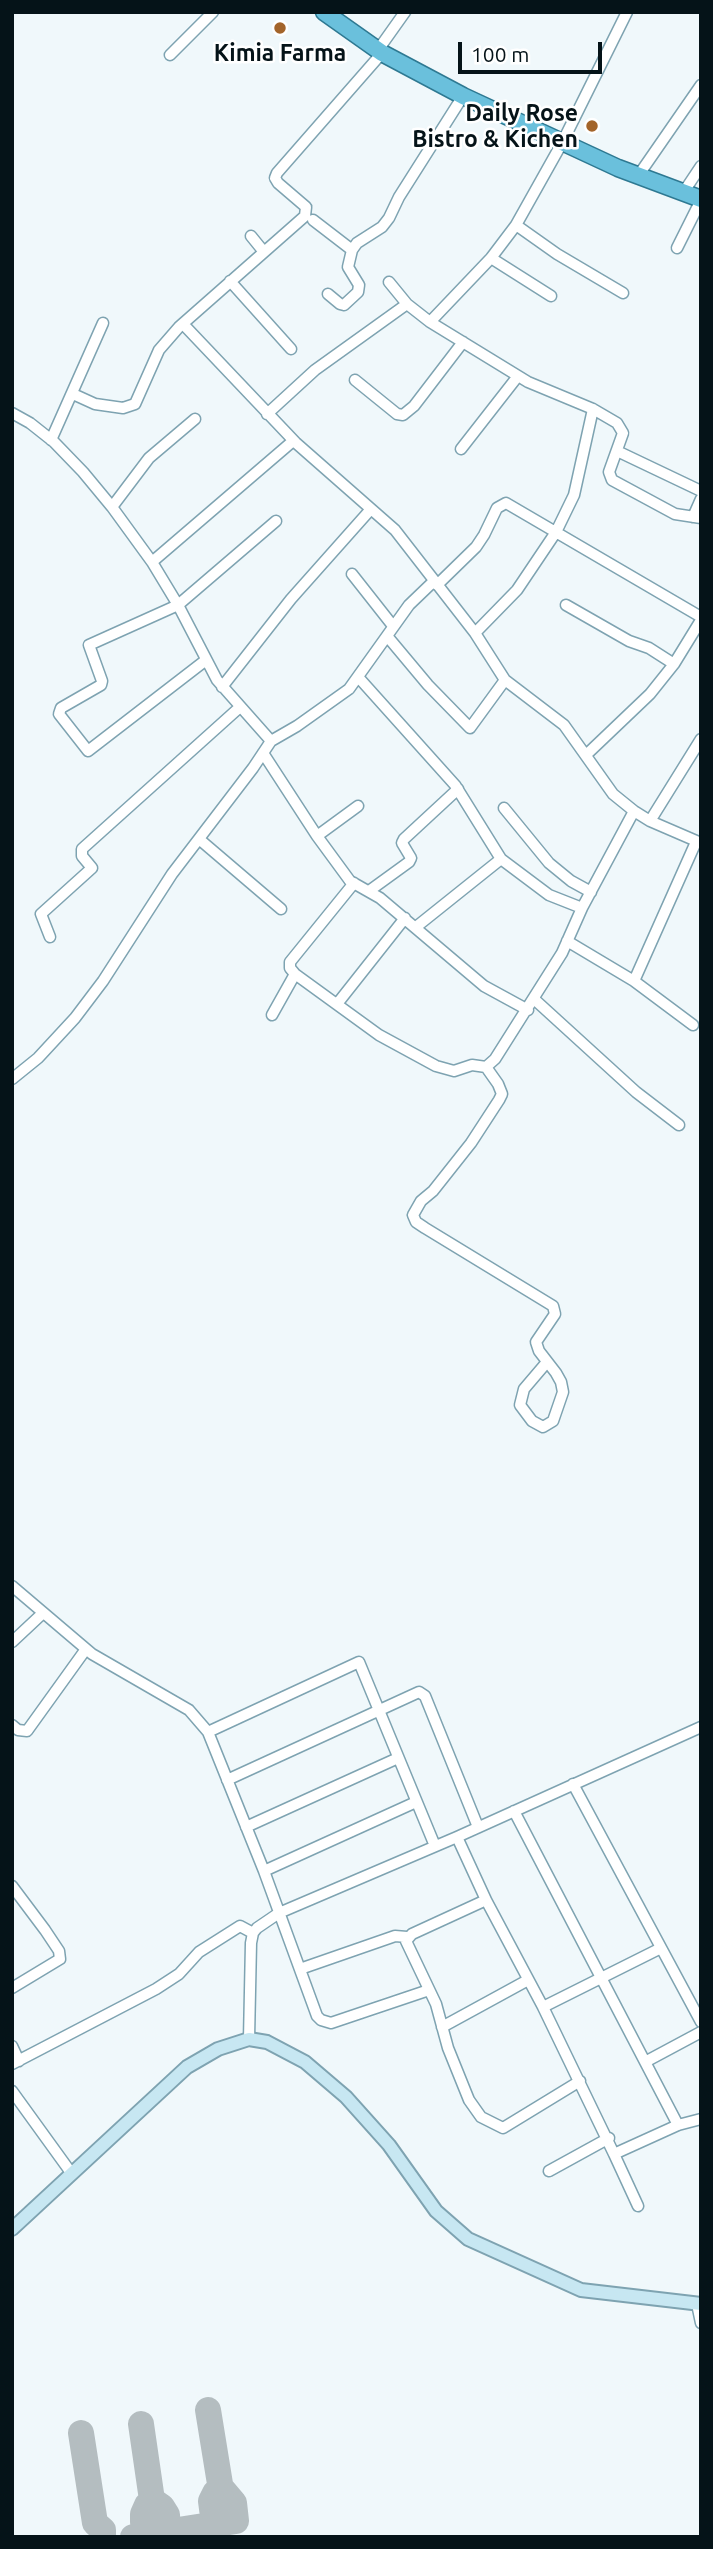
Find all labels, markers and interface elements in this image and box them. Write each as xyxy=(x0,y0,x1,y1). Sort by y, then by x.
marker: Kimia Farma xyxy=(272,20,288,36)
scale bar xyxy=(461,28,604,72)
place label: Kimia Farma xyxy=(214,39,346,67)
text: 100 m xyxy=(471,42,529,66)
place label: Daily Rose Bistro & Kichen xyxy=(412,99,578,153)
marker: Daily Rose Bistro & Kichen xyxy=(584,118,600,134)

